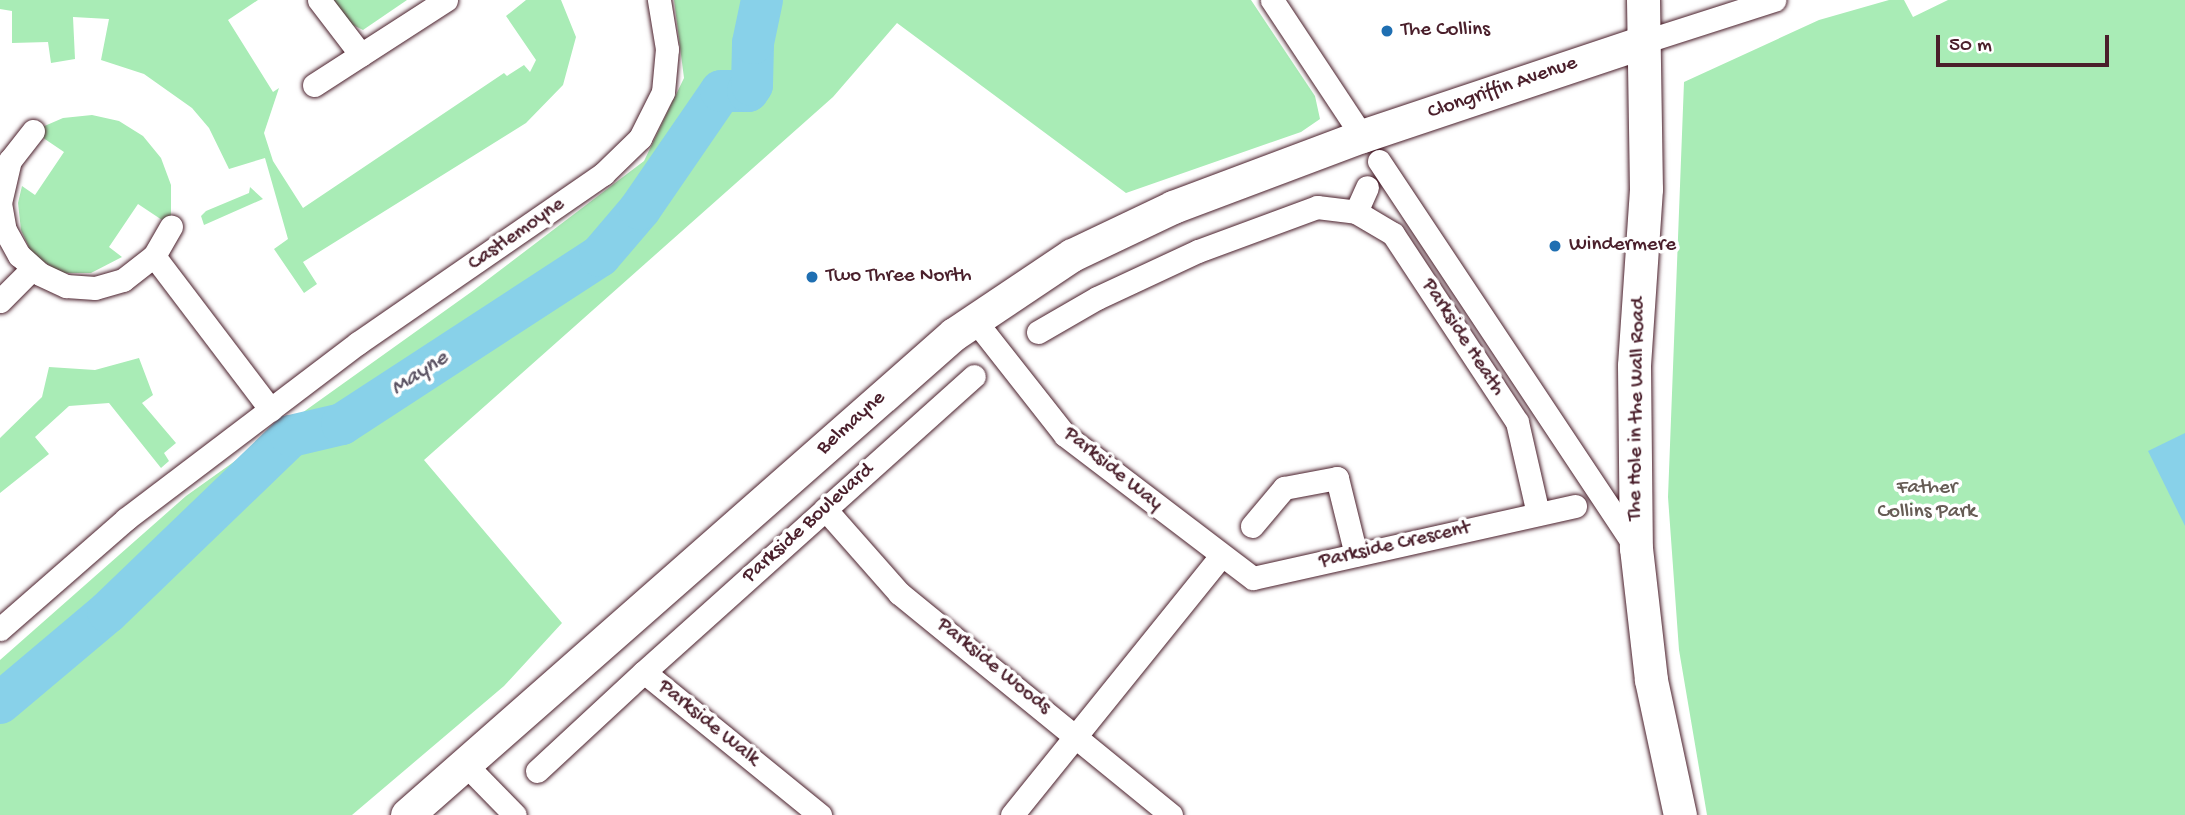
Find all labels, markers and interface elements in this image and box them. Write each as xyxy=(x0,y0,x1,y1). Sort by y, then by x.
place label: The Collins xyxy=(1401,18,1490,44)
scale bar xyxy=(1940,21,2113,65)
marker: The Collins xyxy=(1379,23,1395,39)
text: 50 m xyxy=(1949,34,1992,59)
street label: Clongriffin Avenue xyxy=(1425,52,1581,126)
street label: Castlemoyne xyxy=(464,193,570,277)
place label: Windermere xyxy=(1569,233,1676,259)
marker: Windermere xyxy=(1547,238,1563,254)
place label: Two Three North xyxy=(826,264,972,290)
marker: Two Three North xyxy=(804,269,820,285)
street label: Parkside Heath xyxy=(1415,275,1509,401)
street label: The Hole in the Wall Road xyxy=(1623,297,1653,521)
water label: Mayne xyxy=(386,345,454,403)
street label: Belmayne xyxy=(812,387,892,461)
street label: Parkside Way xyxy=(1057,422,1167,518)
street label: Parkside Boulevard xyxy=(738,458,880,590)
park label: Father Collins Park xyxy=(1878,476,1976,526)
street label: Parkside Crescent xyxy=(1317,516,1473,576)
street label: Parkside Woods xyxy=(931,613,1055,721)
street label: Parkside Walk xyxy=(652,675,764,773)

